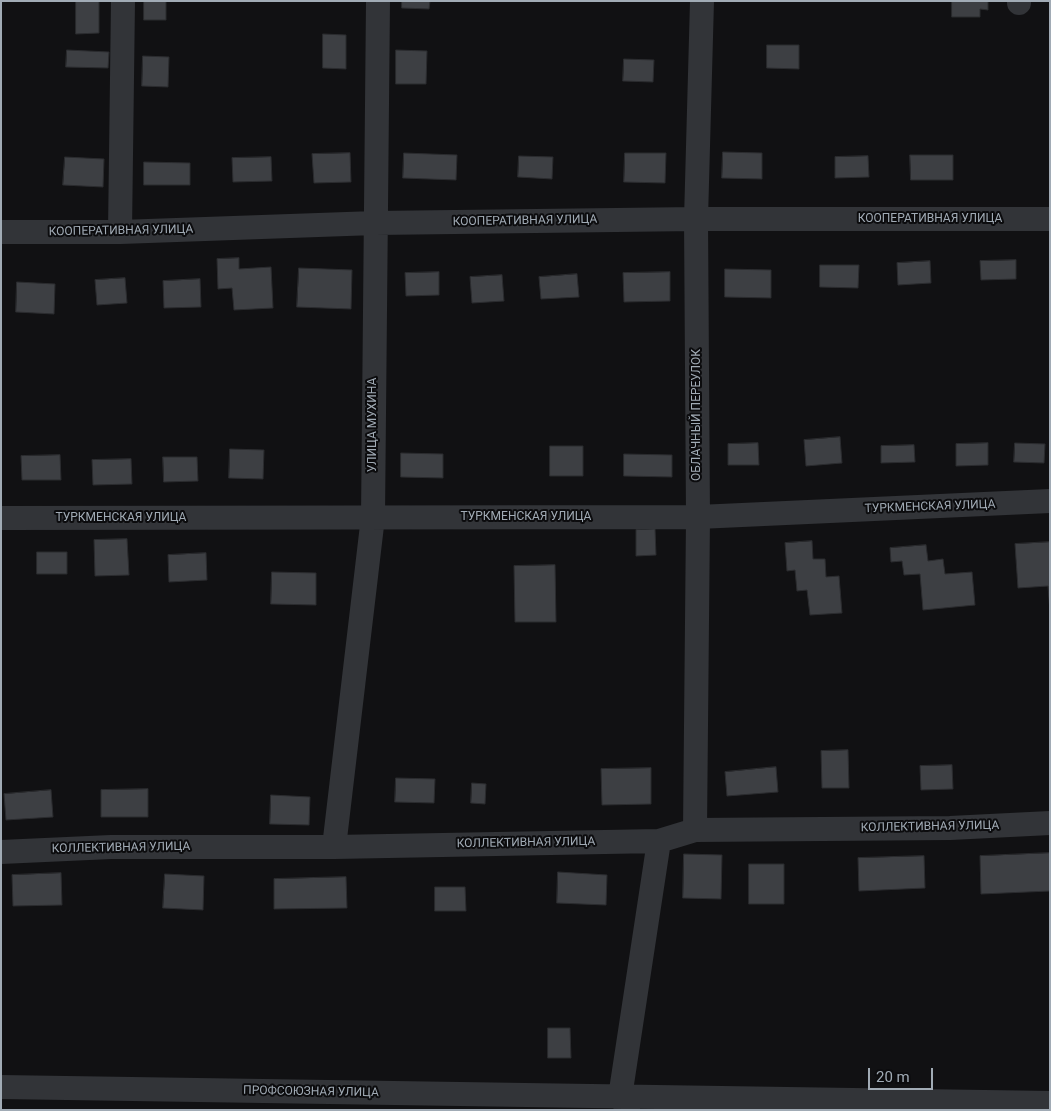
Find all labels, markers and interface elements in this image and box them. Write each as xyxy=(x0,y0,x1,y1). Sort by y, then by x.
street label: КООПЕРАТИВНАЯ УЛИЦА xyxy=(858,212,1002,226)
street label: КООПЕРАТИВНАЯ УЛИЦА xyxy=(453,213,597,229)
street label: КООПЕРАТИВНАЯ УЛИЦА xyxy=(49,223,193,239)
street label: ОБЛАЧНЫЙ ПЕРЕУЛОК xyxy=(690,349,704,481)
street label: УЛИЦА МУХИНА xyxy=(366,378,380,472)
street label: ТУРКМЕНСКАЯ УЛИЦА xyxy=(864,498,996,516)
street label: ТУРКМЕНСКАЯ УЛИЦА xyxy=(461,510,591,524)
street label: ТУРКМЕНСКАЯ УЛИЦА xyxy=(56,511,186,525)
street label: КОЛЛЕКТИВНАЯ УЛИЦА xyxy=(861,819,999,835)
street label: КОЛЛЕКТИВНАЯ УЛИЦА xyxy=(457,835,595,851)
street label: КОЛЛЕКТИВНАЯ УЛИЦА xyxy=(52,840,190,856)
scale bar xyxy=(871,1058,936,1090)
text: 20 m xyxy=(876,1068,910,1086)
street label: ПРОФСОЮЗНАЯ УЛИЦА xyxy=(243,1084,379,1100)

